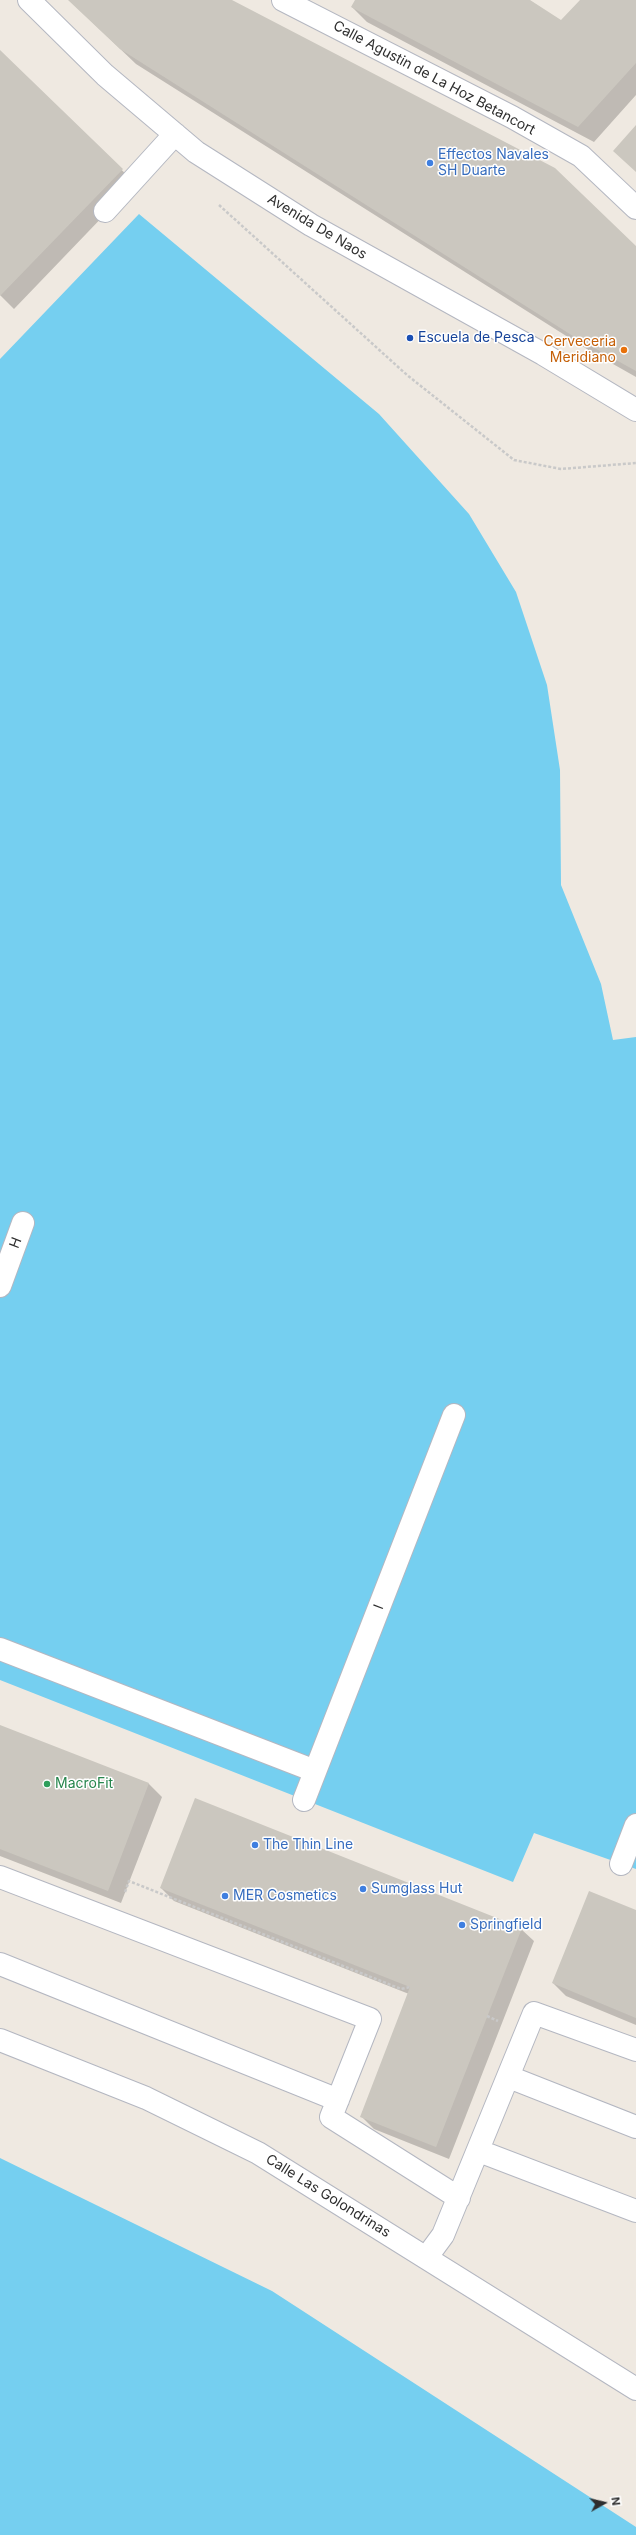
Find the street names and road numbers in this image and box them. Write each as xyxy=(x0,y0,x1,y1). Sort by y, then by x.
street label: Calle Agustin de La Hoz Betancort xyxy=(330,17,538,139)
street label: Avenida De Naos xyxy=(264,191,370,263)
street label: H xyxy=(6,1235,26,1251)
street label: I xyxy=(370,1602,388,1612)
street label: Calle Las Golondrinas xyxy=(263,2151,393,2241)

